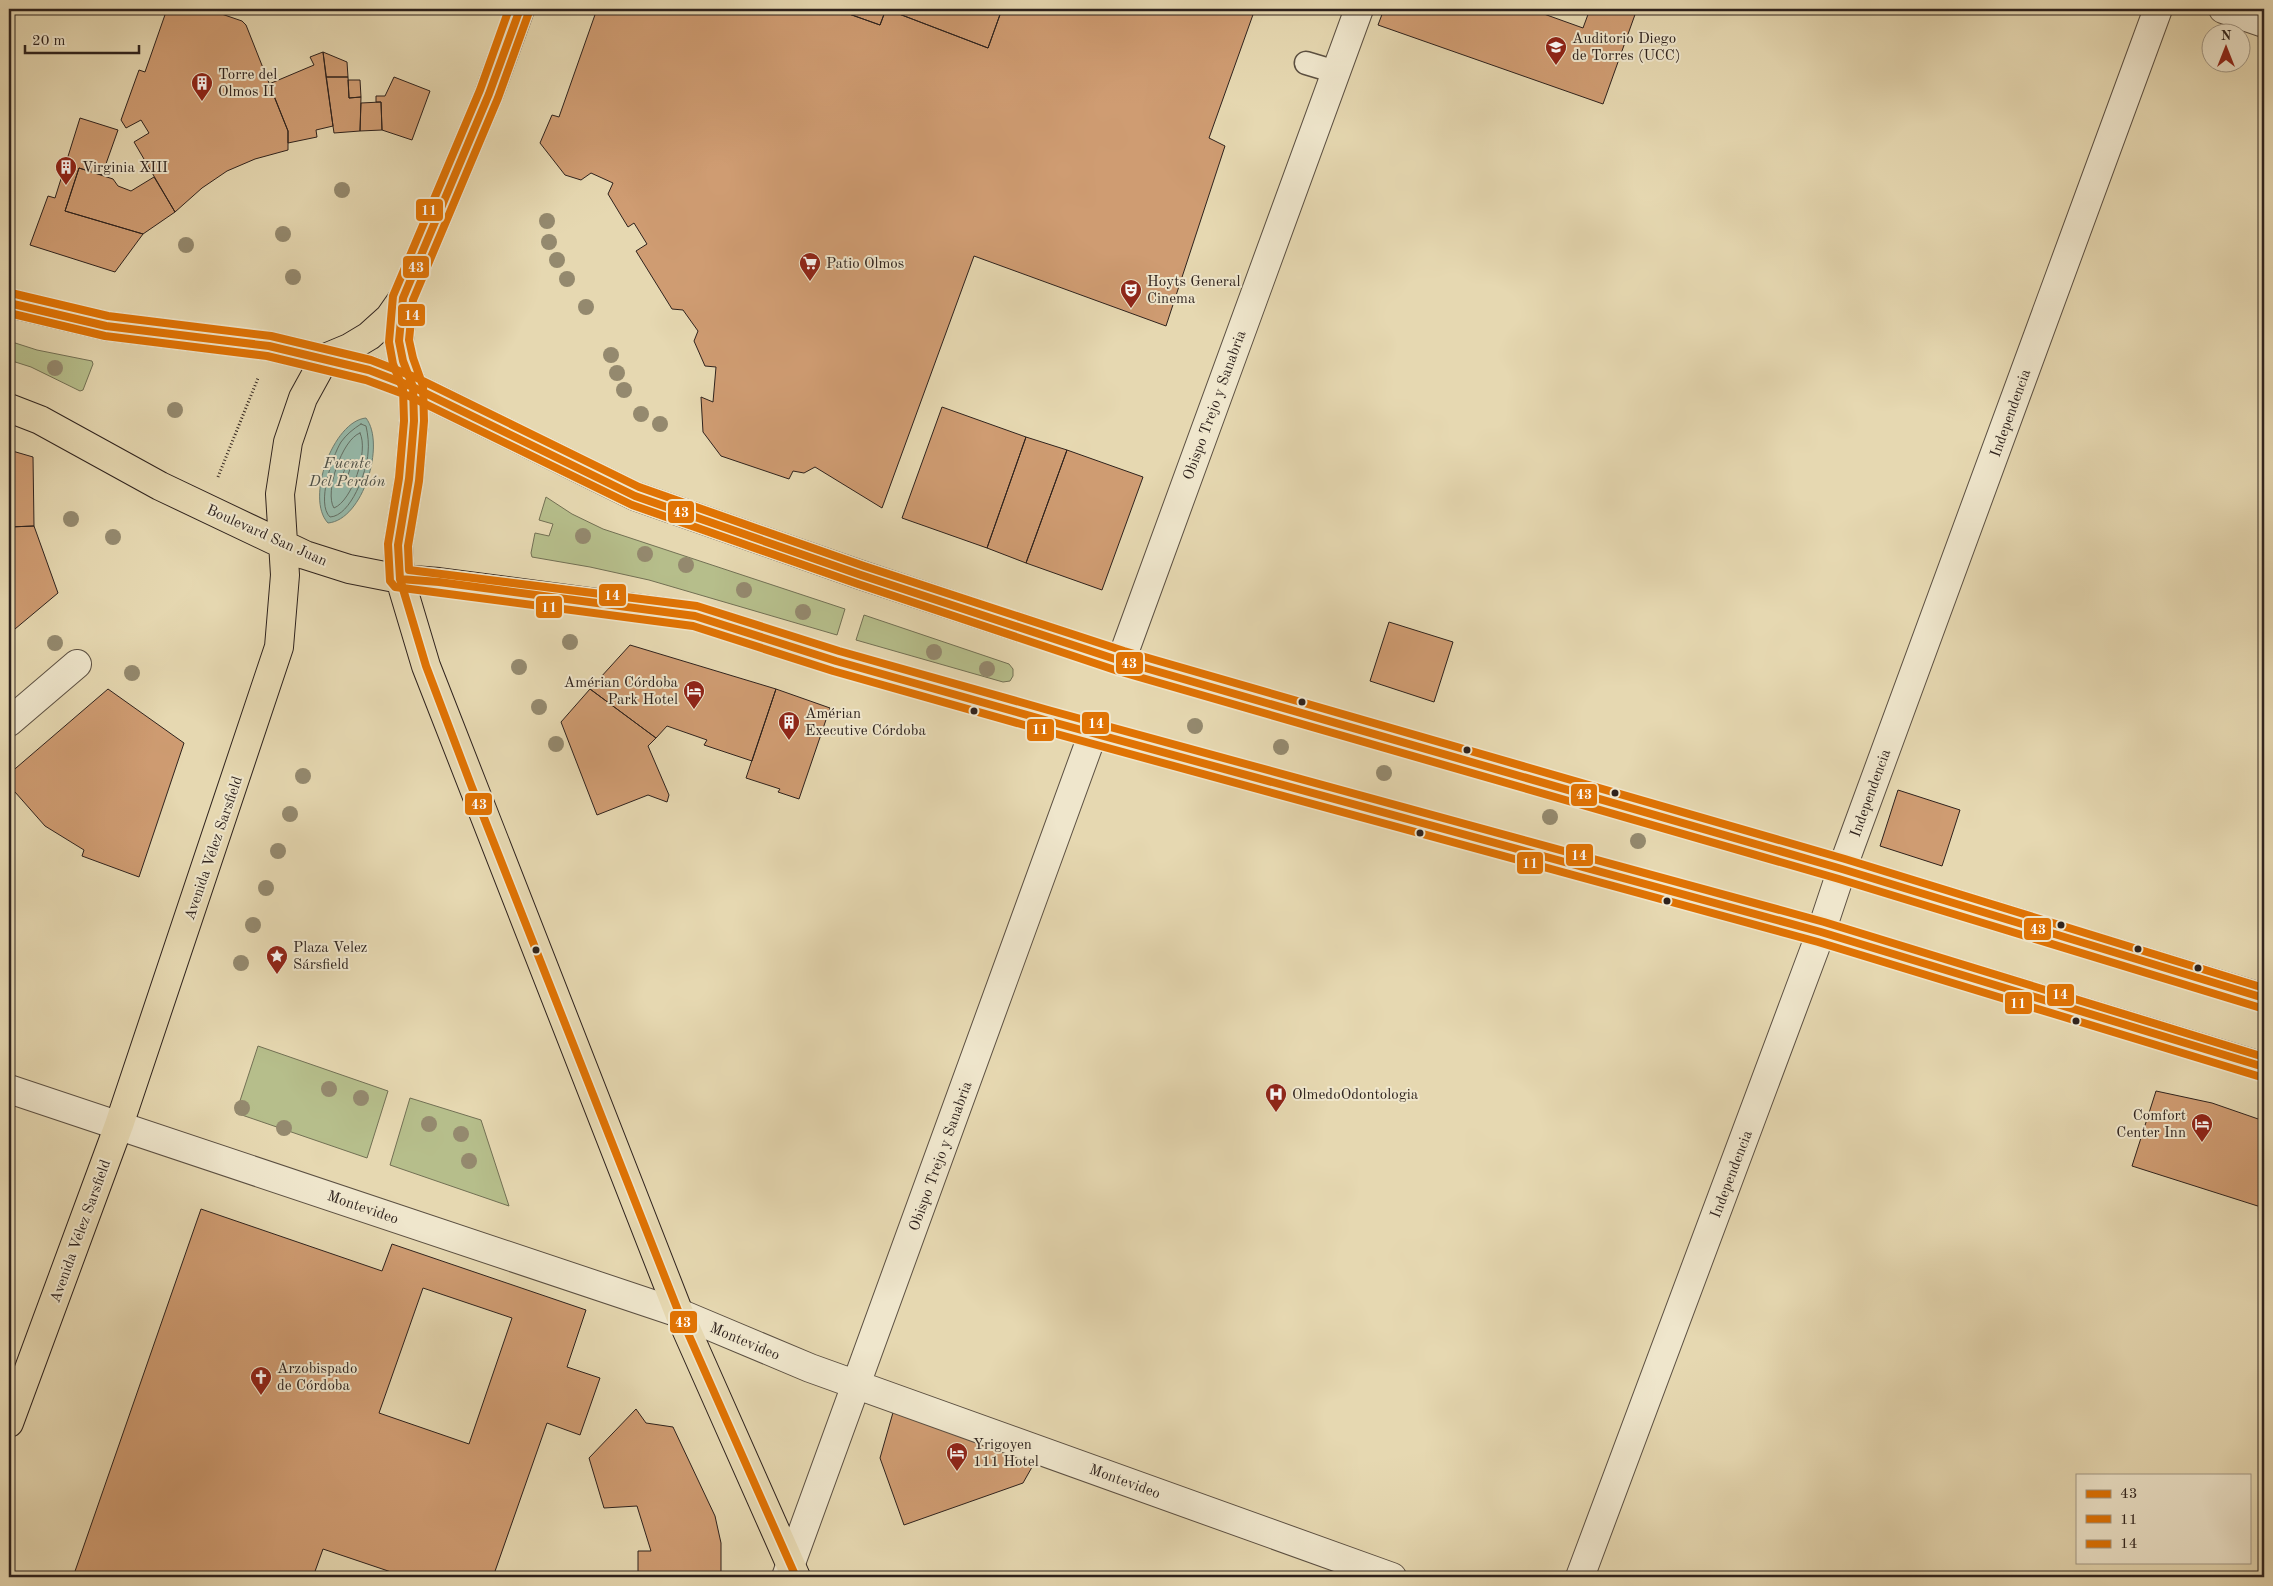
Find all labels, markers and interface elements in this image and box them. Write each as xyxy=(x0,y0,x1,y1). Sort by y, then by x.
scale bar xyxy=(25,22,139,54)
north arrow xyxy=(2200,22,2250,72)
text: N xyxy=(2221,29,2232,43)
place label: Auditorio Diego de Torres (UCC) xyxy=(1572,32,1680,64)
text: 20 m xyxy=(32,34,66,49)
school or university icon: Auditorio Diego de Torres (UCC) xyxy=(1544,35,1568,66)
place label: Torre del Olmos II xyxy=(218,68,277,100)
building icon: Torre del Olmos II xyxy=(190,71,214,102)
building icon: Virginia XIII xyxy=(54,155,78,186)
place label: Virginia XIII xyxy=(82,161,168,176)
line badge: 11 xyxy=(415,198,444,222)
text: 11 xyxy=(421,204,437,218)
supermarket icon: Patio Olmos xyxy=(798,251,822,282)
line badge: 43 xyxy=(402,255,430,279)
place label: Patio Olmos xyxy=(826,257,904,272)
text: 43 xyxy=(408,261,424,275)
place label: Hoyts General Cinema xyxy=(1147,275,1240,307)
theatre icon: Hoyts General Cinema xyxy=(1119,278,1143,309)
line badge: 14 xyxy=(397,303,426,327)
text: 14 xyxy=(404,309,420,323)
street label: Obispo Trejo y Sanabria xyxy=(1181,328,1250,482)
street label: Independencia xyxy=(1989,367,2034,459)
water label: Fuente Del Perdón xyxy=(308,456,385,490)
line badge: 43 xyxy=(667,500,695,524)
street label: Boulevard San Juan xyxy=(204,503,329,570)
text: 43 xyxy=(673,506,689,520)
line badge: 14 xyxy=(598,583,627,607)
text: 14 xyxy=(604,589,620,603)
line badge: 11 xyxy=(535,595,563,619)
text: 11 xyxy=(541,601,557,615)
line badge: 43 xyxy=(1115,651,1144,675)
text: 43 xyxy=(1121,657,1137,671)
place label: Amérian Córdoba Park Hotel xyxy=(564,676,679,708)
hotel icon: Amérian Córdoba Park Hotel xyxy=(682,679,706,710)
unlabelled marker xyxy=(1297,697,1307,707)
unlabelled marker xyxy=(969,706,979,716)
place label: Amérian Executive Córdoba xyxy=(805,707,926,739)
building icon: Amérian Executive Córdoba xyxy=(777,710,801,741)
line badge: 14 xyxy=(1081,711,1110,735)
text: 14 xyxy=(1088,717,1104,731)
line badge: 11 xyxy=(1026,718,1055,742)
text: 11 xyxy=(1032,723,1048,737)
unlabelled marker xyxy=(1462,745,1472,755)
street label: Independencia xyxy=(1849,747,1894,839)
street label: Avenida Vélez Sarsfield xyxy=(183,774,246,922)
line badge: 43 xyxy=(1570,783,1598,807)
text: 43 xyxy=(1576,788,1592,802)
unlabelled marker xyxy=(1610,788,1620,798)
line badge: 43 xyxy=(464,792,493,816)
text: 43 xyxy=(471,798,487,812)
unlabelled marker xyxy=(1415,828,1425,838)
line badge: 14 xyxy=(1565,843,1594,867)
text: 14 xyxy=(1571,849,1587,863)
line badge: 11 xyxy=(1516,851,1544,875)
text: 11 xyxy=(1522,857,1538,871)
unlabelled marker xyxy=(1662,896,1672,906)
line badge: 43 xyxy=(2023,917,2052,941)
unlabelled marker xyxy=(2056,920,2066,930)
text: 43 xyxy=(2030,923,2046,937)
place label: Plaza Velez Sársfield xyxy=(293,941,367,973)
place icon: Plaza Velez Sársfield xyxy=(265,944,289,975)
unlabelled marker xyxy=(2133,944,2143,954)
unlabelled marker xyxy=(531,945,541,955)
unlabelled marker xyxy=(2193,963,2203,973)
line badge: 14 xyxy=(2046,983,2075,1007)
text: 14 xyxy=(2052,988,2068,1002)
line badge: 11 xyxy=(2004,991,2033,1015)
text: 11 xyxy=(2010,997,2026,1011)
unlabelled marker xyxy=(2071,1016,2081,1026)
street label: Obispo Trejo y Sanabria xyxy=(907,1079,976,1233)
hospital icon: OlmedoOdontologia xyxy=(1264,1082,1288,1113)
place label: OlmedoOdontologia xyxy=(1292,1088,1419,1103)
place label: Comfort Center Inn xyxy=(2116,1109,2186,1141)
hotel icon: Comfort Center Inn xyxy=(2190,1112,2214,1143)
street label: Independencia xyxy=(1709,1128,1756,1220)
street label: Avenida Vélez Sarsfield xyxy=(49,1158,114,1305)
street label: Montevideo xyxy=(325,1189,400,1228)
line badge: 43 xyxy=(669,1310,698,1334)
text: 43 xyxy=(675,1316,691,1330)
street label: Montevideo xyxy=(707,1321,782,1364)
place label: Arzobispado de Córdoba xyxy=(277,1362,357,1394)
church icon: Arzobispado de Córdoba xyxy=(249,1365,273,1396)
place label: Yrigoyen 111 Hotel xyxy=(973,1438,1039,1470)
hotel icon: Yrigoyen 111 Hotel xyxy=(945,1441,969,1472)
street label: Montevideo xyxy=(1087,1463,1162,1502)
legend xyxy=(2076,1474,2250,1564)
text: 43 xyxy=(2120,1487,2137,1502)
text: 11 xyxy=(2120,1513,2137,1528)
text: 14 xyxy=(2120,1537,2137,1552)

